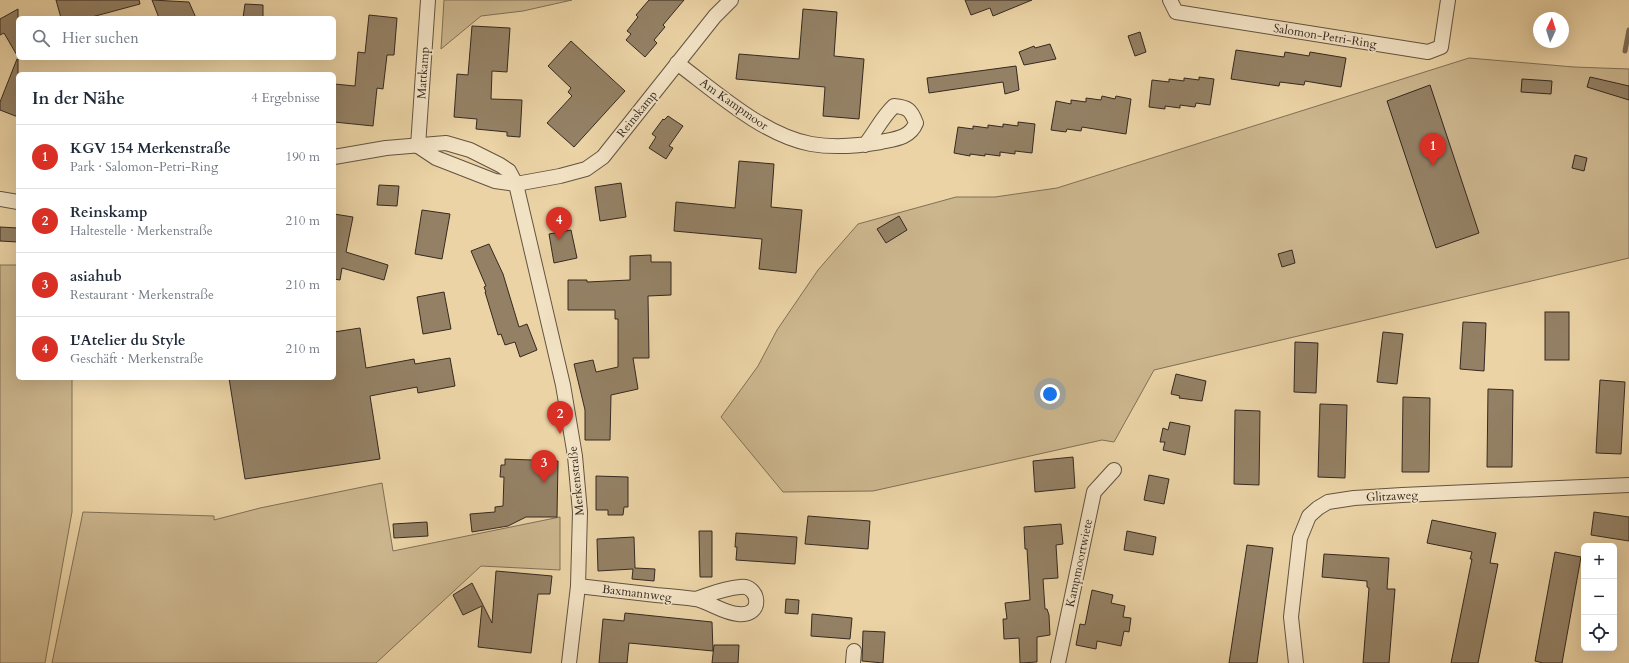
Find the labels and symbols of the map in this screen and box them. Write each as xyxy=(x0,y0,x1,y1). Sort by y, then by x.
north arrow xyxy=(1533,12,1569,48)
street label: Salomon-Petri-Ring xyxy=(1272,20,1378,52)
street label: Mattkamp xyxy=(413,46,433,100)
street label: Am Kampmoor xyxy=(697,74,772,134)
street label: Reinskamp xyxy=(613,87,661,141)
pin: 1 xyxy=(1420,133,1446,166)
pin: 4 xyxy=(546,207,572,240)
your location xyxy=(1040,384,1060,404)
pin: 2 xyxy=(547,401,573,434)
street label: Merkenstraße xyxy=(564,445,588,517)
pin: 3 xyxy=(531,450,557,483)
street label: Glitzaweg xyxy=(1366,487,1419,505)
street label: Kampmoortwiete xyxy=(1062,518,1096,608)
street label: Baxmannweg xyxy=(601,581,673,605)

